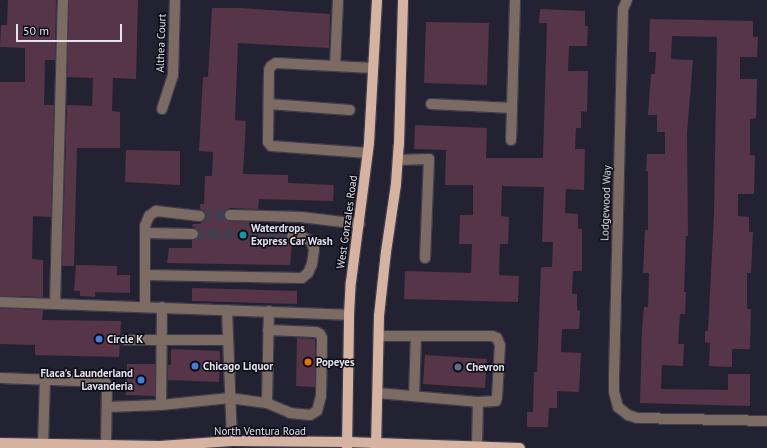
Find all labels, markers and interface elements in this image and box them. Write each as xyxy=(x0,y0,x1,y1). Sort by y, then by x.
street label: Althea Court xyxy=(153,13,169,73)
scale bar xyxy=(18,16,124,42)
text: 50 m xyxy=(23,23,49,38)
street label: Lodgewood Way xyxy=(598,165,614,241)
street label: West Gonzales Road xyxy=(334,174,360,270)
place label: Waterdrops Express Car Wash xyxy=(251,222,333,248)
marker: Waterdrops Express Car Wash xyxy=(238,230,248,240)
place label: Circle K xyxy=(107,332,143,346)
marker: Circle K xyxy=(94,334,104,344)
place label: Popeyes xyxy=(316,355,355,369)
marker: Popeyes xyxy=(303,357,313,367)
place label: Chicago Liquor xyxy=(203,359,273,373)
place label: Chevron xyxy=(466,360,505,374)
marker: Chicago Liquor xyxy=(190,361,200,371)
marker: Chevron xyxy=(453,362,463,372)
place label: Flaca's Launderland Lavanderia xyxy=(41,367,133,393)
marker: Flaca's Launderland Lavanderia xyxy=(136,375,146,385)
street label: North Ventura Road xyxy=(214,424,306,438)

